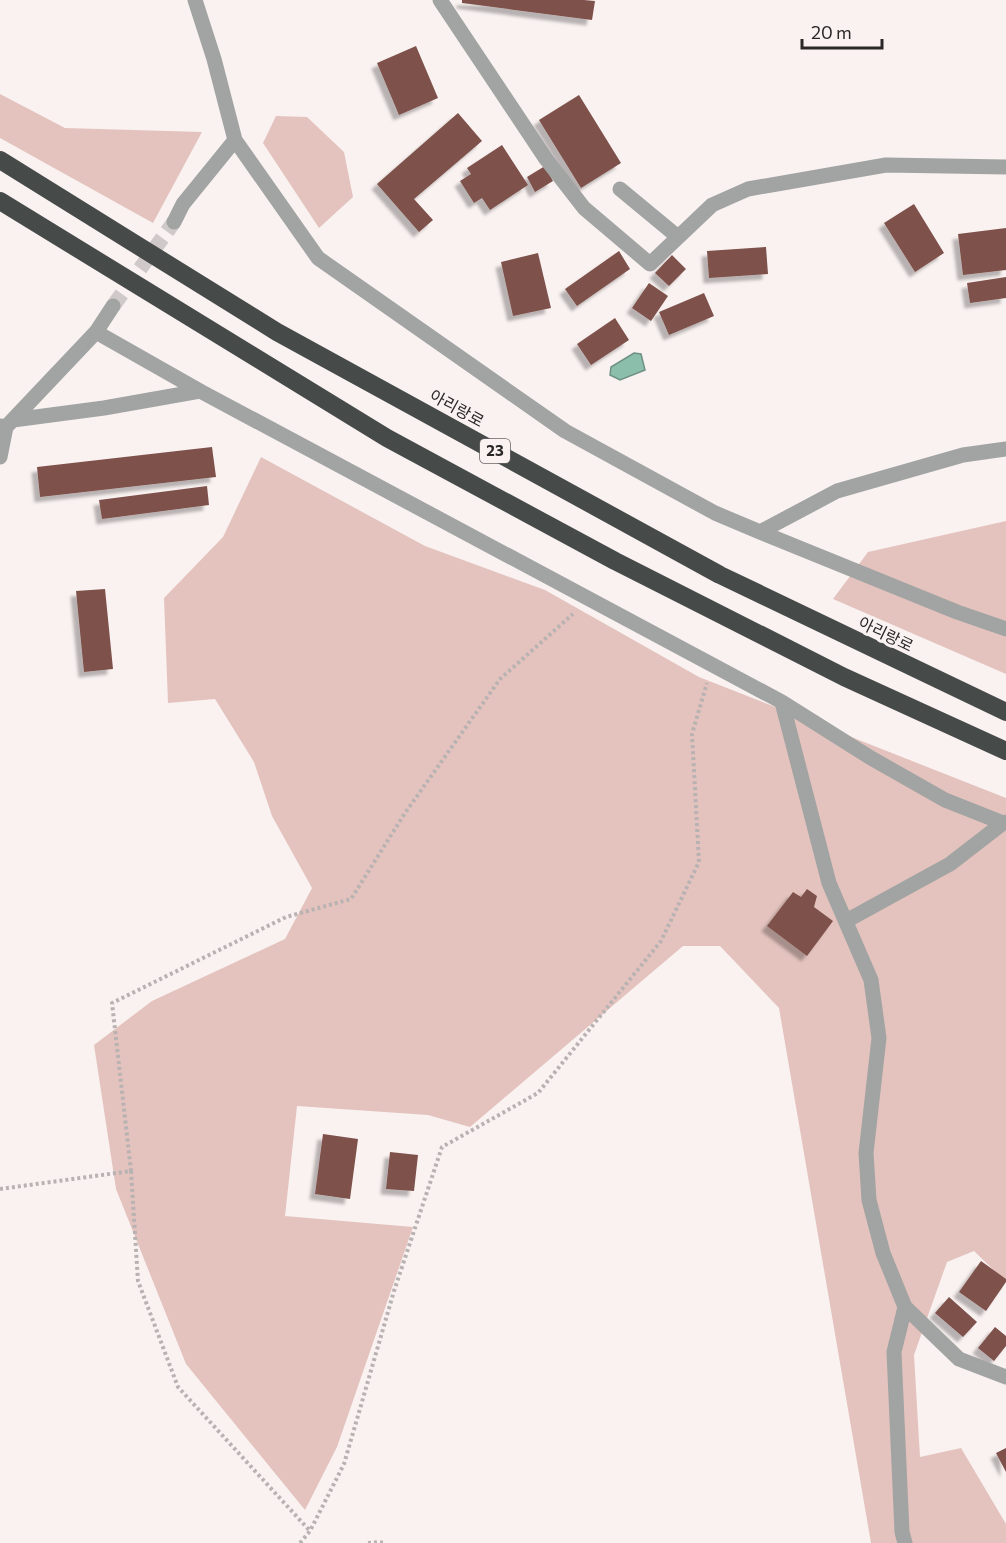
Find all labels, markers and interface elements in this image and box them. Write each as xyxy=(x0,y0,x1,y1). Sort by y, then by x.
scale bar xyxy=(802,12,882,50)
text: 20 m xyxy=(811,21,852,43)
street label: 아리랑로 xyxy=(427,385,488,430)
road number: 23 xyxy=(480,439,510,463)
street label: 아리랑로 xyxy=(856,612,917,655)

